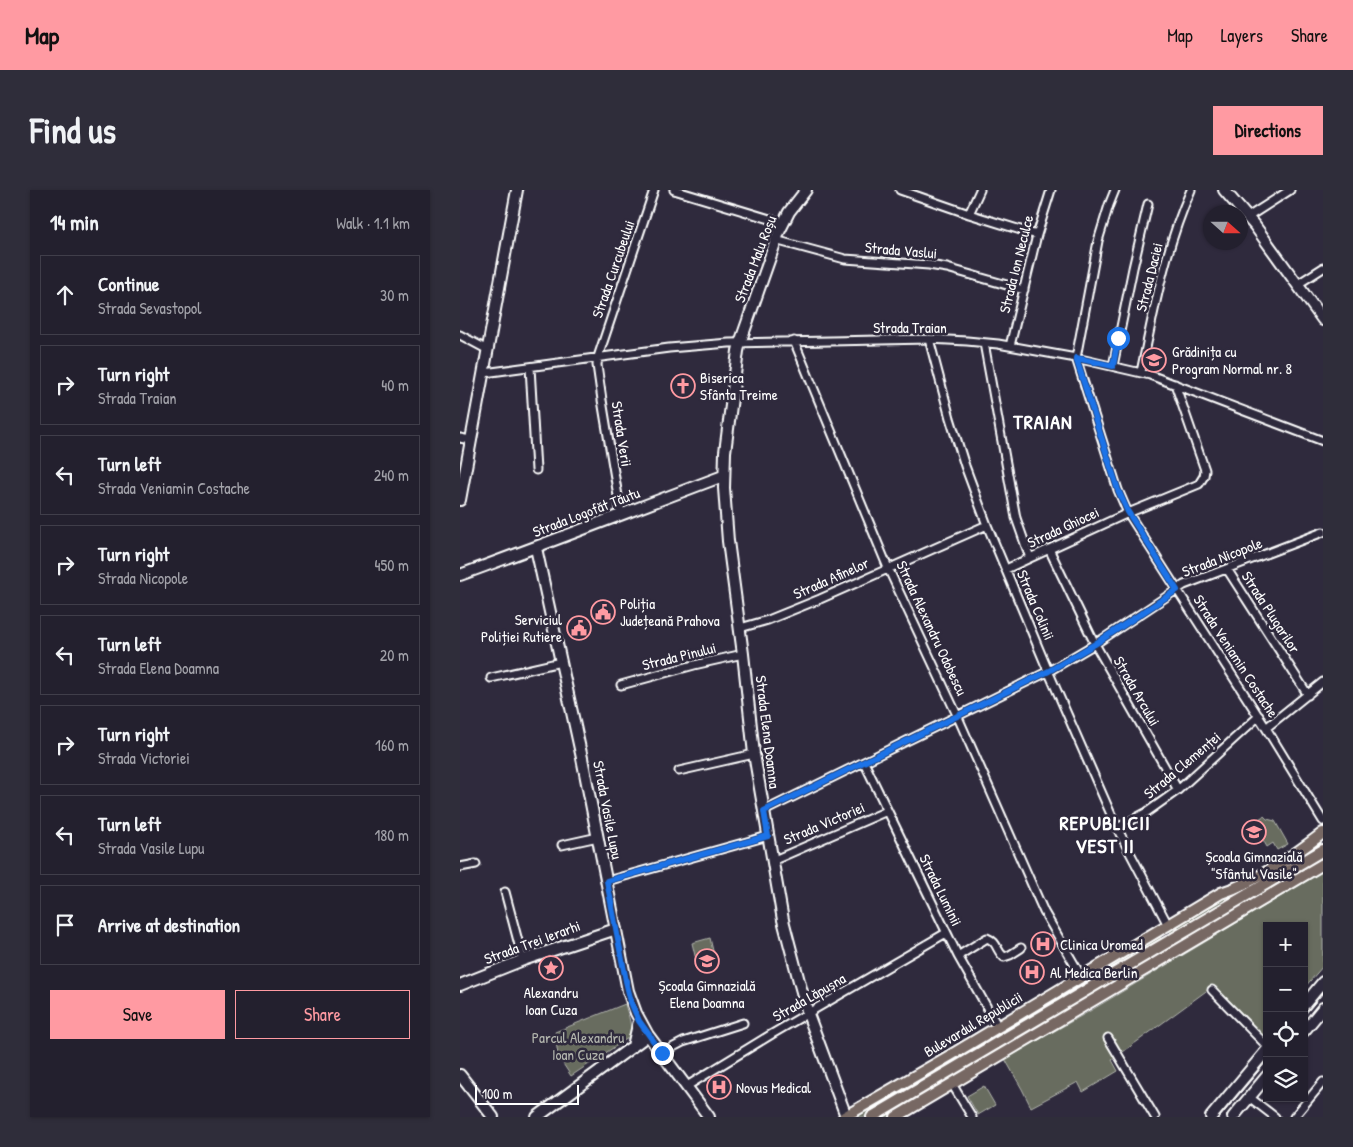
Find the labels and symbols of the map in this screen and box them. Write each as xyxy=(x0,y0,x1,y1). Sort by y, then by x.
north arrow xyxy=(1203,205,1248,250)
street label: Strada Malu Roșu xyxy=(729,212,781,306)
street label: Strada Ion Neculce xyxy=(994,213,1038,315)
street label: Strada Curcubeului xyxy=(586,217,640,321)
street label: Strada Vaslui xyxy=(864,236,938,264)
street label: Strada Daciei xyxy=(1130,240,1168,314)
street label: Strada Traian xyxy=(873,317,947,338)
route start xyxy=(1107,327,1130,350)
place label: Grădinița cu Program Normal nr. 8 xyxy=(1172,341,1292,379)
school or university icon: Grădinița cu Program Normal nr. 8 xyxy=(1141,347,1167,373)
place label: Biserica Sfânta Treime xyxy=(700,367,778,405)
church icon: Biserica Sfânta Treime xyxy=(670,373,696,399)
street label: Strada Verii xyxy=(606,400,638,468)
district label: TRAIAN xyxy=(1012,408,1073,435)
street label: Strada Logofăt Tăutu xyxy=(529,482,643,542)
street label: Strada Ghiocei xyxy=(1024,501,1102,553)
street label: Strada Nicopole xyxy=(1179,532,1265,582)
street label: Strada Afinelor xyxy=(790,552,872,604)
street label: Strada Alexandru Odobescu xyxy=(892,557,972,699)
street label: Strada Colinii xyxy=(1012,567,1060,643)
street label: Strada Plugarilor xyxy=(1237,567,1305,657)
street label: Strada Veniamin Costache xyxy=(1188,591,1284,721)
place label: Poliția Județeană Prahova xyxy=(620,593,720,631)
public building icon: Poliția Județeană Prahova xyxy=(590,599,616,625)
place label: Serviciul Poliției Rutiere xyxy=(481,609,562,647)
public building icon: Serviciul Poliției Rutiere xyxy=(566,615,592,641)
street label: Strada Pinului xyxy=(640,637,718,675)
street label: Strada Arcului xyxy=(1109,652,1165,730)
street label: Strada Elena Doamna xyxy=(751,674,785,790)
street label: Strada Clemenței xyxy=(1139,727,1225,803)
street label: Strada Vasile Lupu xyxy=(588,759,628,861)
street label: Strada Victoriei xyxy=(780,796,868,850)
district label: REPUBLICII VEST II xyxy=(1059,809,1151,859)
school or university icon: Școala Gimnazială "Sfântul Vasile" xyxy=(1241,819,1267,845)
place label: Școala Gimnazială "Sfântul Vasile" xyxy=(1206,846,1303,884)
street label: Strada Luminii xyxy=(915,851,967,929)
street label: Strada Trei Ierarhi xyxy=(481,915,583,969)
hospital icon: Clinica Uromed xyxy=(1030,931,1056,957)
place label: Clinica Uromed xyxy=(1060,934,1143,955)
school or university icon: Școala Gimnazială Elena Doamna xyxy=(694,948,720,974)
place icon: Alexandru Ioan Cuza xyxy=(538,955,564,981)
hospital icon: Al Medica Berlin xyxy=(1019,959,1045,985)
place label: Al Medica Berlin xyxy=(1050,962,1138,983)
street label: Strada Lăpușna xyxy=(769,968,850,1026)
place label: Școala Gimnazială Elena Doamna xyxy=(659,975,756,1013)
place label: Alexandru Ioan Cuza xyxy=(524,982,578,1020)
street label: Bulevardul Republicii xyxy=(920,986,1026,1062)
park label: Parcul Alexandru Ioan Cuza xyxy=(532,1027,624,1065)
route end xyxy=(651,1042,674,1065)
hospital icon: Novus Medical xyxy=(706,1074,732,1100)
place label: Novus Medical xyxy=(736,1077,811,1098)
scale bar xyxy=(475,1082,579,1105)

